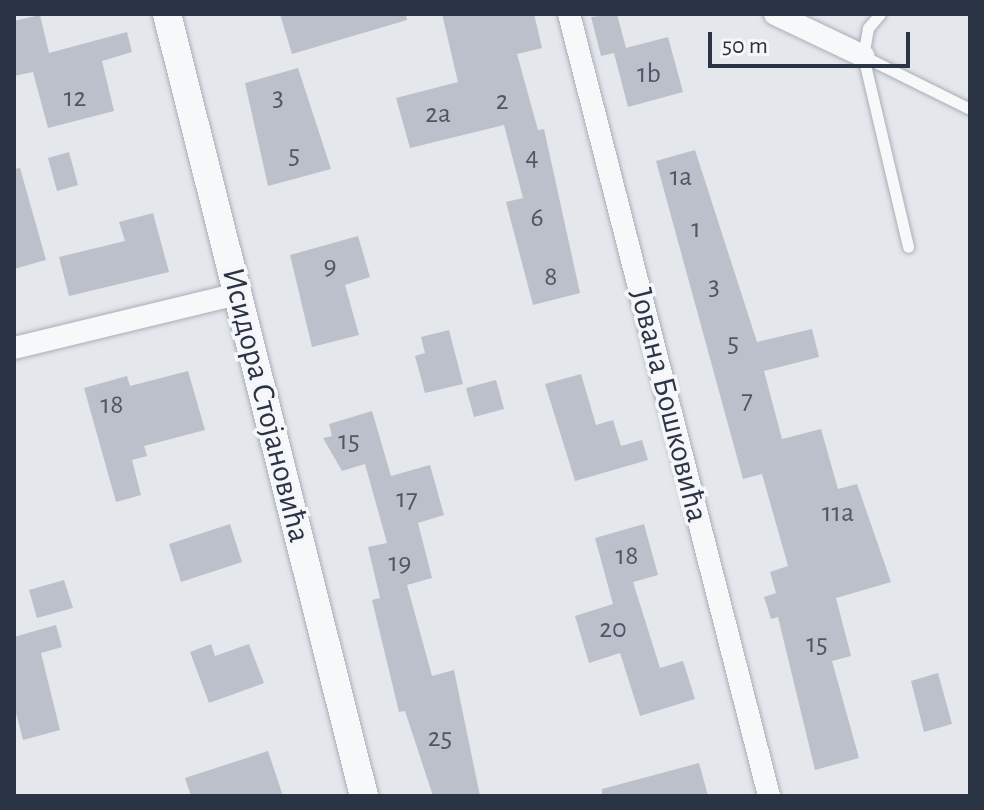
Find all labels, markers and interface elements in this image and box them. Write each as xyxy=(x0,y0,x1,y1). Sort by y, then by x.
scale bar xyxy=(712,16,914,66)
text: 50 m xyxy=(722,34,768,58)
house number: 1b xyxy=(637,57,661,91)
house number: 3 xyxy=(272,80,284,114)
house number: 12 xyxy=(64,81,86,115)
house number: 2 xyxy=(496,84,508,118)
house number: 2a xyxy=(425,97,451,131)
house number: 5 xyxy=(288,138,300,172)
house number: 4 xyxy=(525,140,539,174)
house number: 1a xyxy=(670,160,692,194)
house number: 6 xyxy=(530,201,544,235)
house number: 1 xyxy=(691,212,701,246)
house number: 9 xyxy=(323,249,337,283)
house number: 8 xyxy=(544,260,558,294)
street label: Исидора Стојановића xyxy=(213,264,319,546)
house number: 3 xyxy=(708,269,720,303)
street label: Јована Бошковића xyxy=(621,284,717,526)
house number: 5 xyxy=(727,326,739,360)
house number: 7 xyxy=(741,383,753,417)
house number: 18 xyxy=(101,388,123,422)
house number: 15 xyxy=(338,424,360,458)
house number: 17 xyxy=(396,482,418,516)
house number: 11a xyxy=(822,496,854,530)
house number: 18 xyxy=(616,539,638,573)
house number: 19 xyxy=(389,546,411,580)
house number: 20 xyxy=(599,612,627,646)
house number: 15 xyxy=(806,627,828,661)
house number: 25 xyxy=(428,721,452,755)

